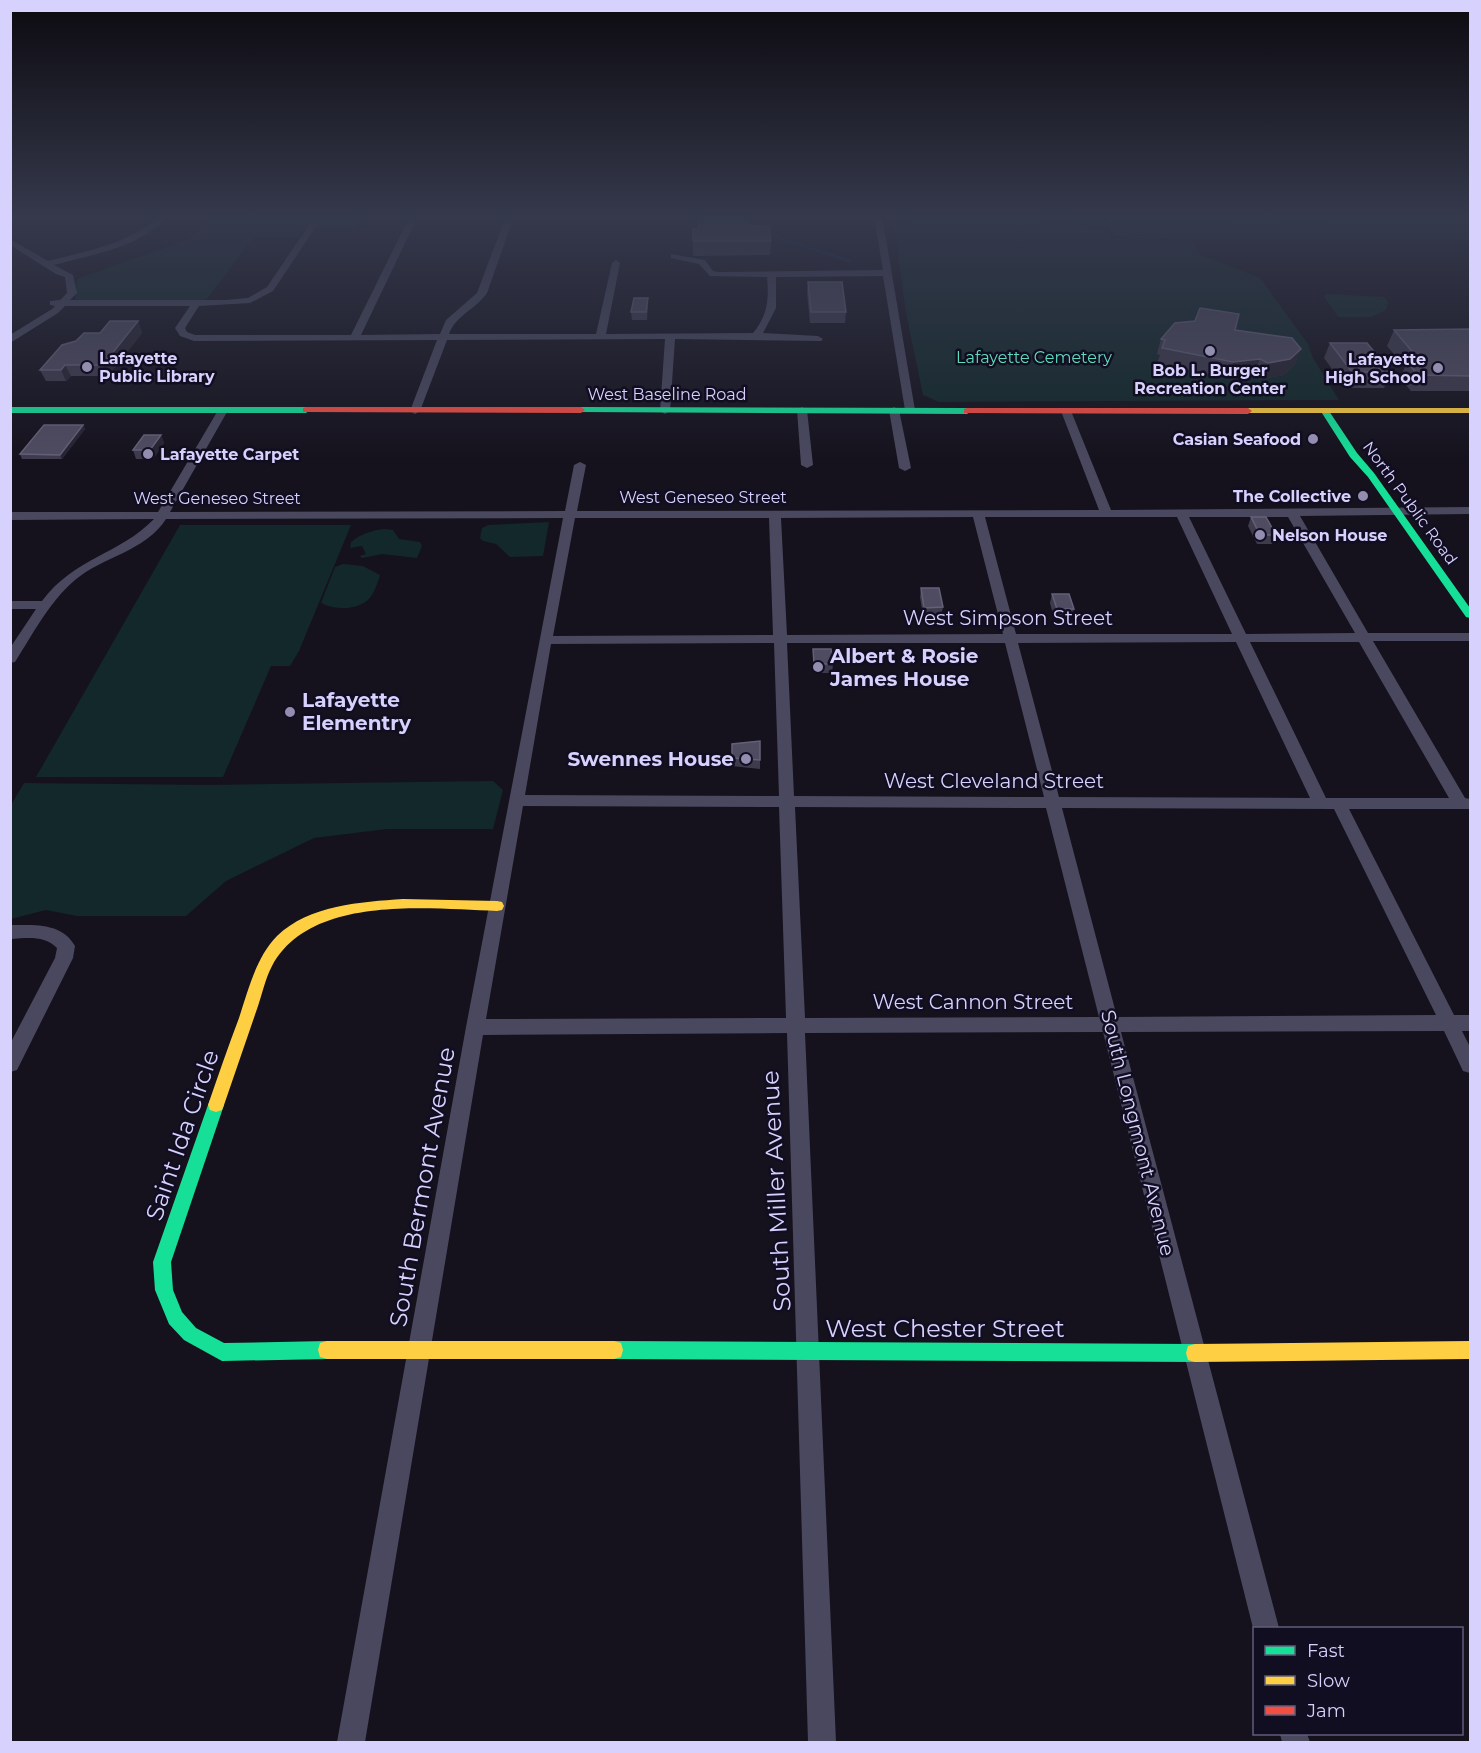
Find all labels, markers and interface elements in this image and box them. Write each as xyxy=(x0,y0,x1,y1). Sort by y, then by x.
marker: Bob L. Burger Recreation Center xyxy=(1203,344,1217,358)
park label: Lafayette Cemetery xyxy=(956,348,1112,367)
place label: Lafayette Public Library xyxy=(99,349,215,386)
place label: Lafayette High School xyxy=(1325,350,1426,387)
marker: Lafayette Public Library xyxy=(80,360,94,374)
place label: Bob L. Burger Recreation Center xyxy=(1134,361,1286,398)
marker: Lafayette High School xyxy=(1431,361,1445,375)
street label: West Baseline Road xyxy=(587,385,747,404)
place label: Casian Seafood xyxy=(1173,430,1301,449)
marker: Casian Seafood xyxy=(1306,432,1320,446)
street label: North Public Road xyxy=(1359,438,1461,568)
place label: Lafayette Carpet xyxy=(160,445,299,464)
marker: Lafayette Carpet xyxy=(141,447,155,461)
place label: The Collective xyxy=(1233,487,1351,506)
street label: West Geneseo Street xyxy=(619,488,787,507)
street label: West Geneseo Street xyxy=(133,489,301,508)
marker: The Collective xyxy=(1356,489,1370,503)
place label: Nelson House xyxy=(1272,526,1387,545)
marker: Nelson House xyxy=(1253,528,1267,542)
street label: West Simpson Street xyxy=(903,606,1113,630)
place label: Albert & Rosie James House xyxy=(829,644,978,691)
marker: Albert & Rosie James House xyxy=(811,660,825,674)
place label: Lafayette Elementry xyxy=(302,688,412,735)
marker: Lafayette Elementry xyxy=(283,705,297,719)
place label: Swennes House xyxy=(568,747,734,771)
marker: Swennes House xyxy=(739,752,753,766)
street label: West Cleveland Street xyxy=(884,769,1104,793)
street label: West Cannon Street xyxy=(873,990,1073,1014)
street label: South Longmont Avenue xyxy=(1096,1008,1180,1258)
street label: South Bermont Avenue xyxy=(383,1045,461,1329)
street label: Saint Ida Circle xyxy=(139,1046,225,1224)
street label: South Miller Avenue xyxy=(755,1070,797,1312)
street label: West Chester Street xyxy=(825,1314,1065,1343)
legend xyxy=(1253,1627,1463,1735)
text: Fast xyxy=(1307,1640,1345,1662)
text: Slow xyxy=(1307,1670,1350,1692)
text: Jam xyxy=(1306,1700,1346,1722)

